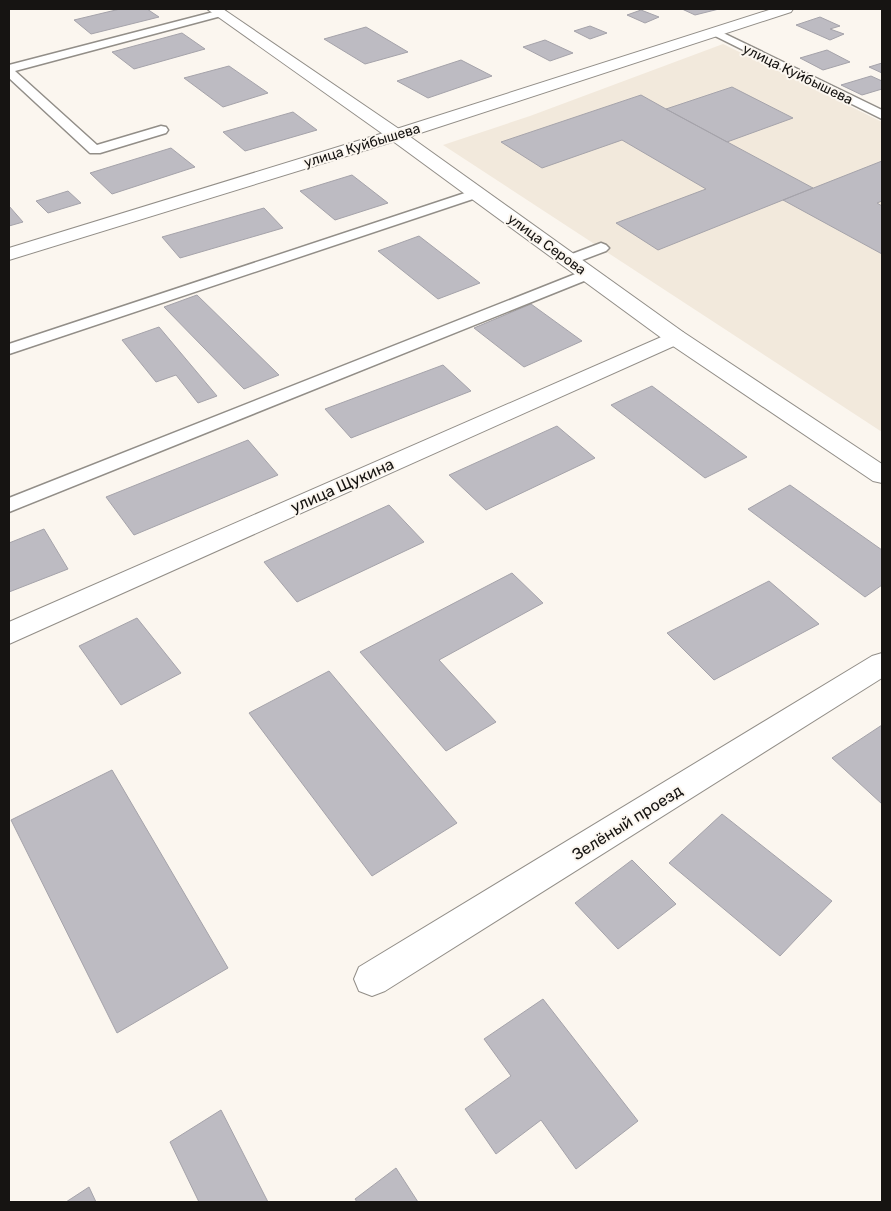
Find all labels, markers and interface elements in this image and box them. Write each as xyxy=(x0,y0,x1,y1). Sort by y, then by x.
street label: улица Куйбышева xyxy=(740,40,856,109)
street label: улица Куйбышева xyxy=(302,120,422,171)
street label: улица Серова xyxy=(504,210,589,279)
street label: улица Щукина xyxy=(288,454,397,517)
street label: Зелёный проезд xyxy=(568,781,686,864)

